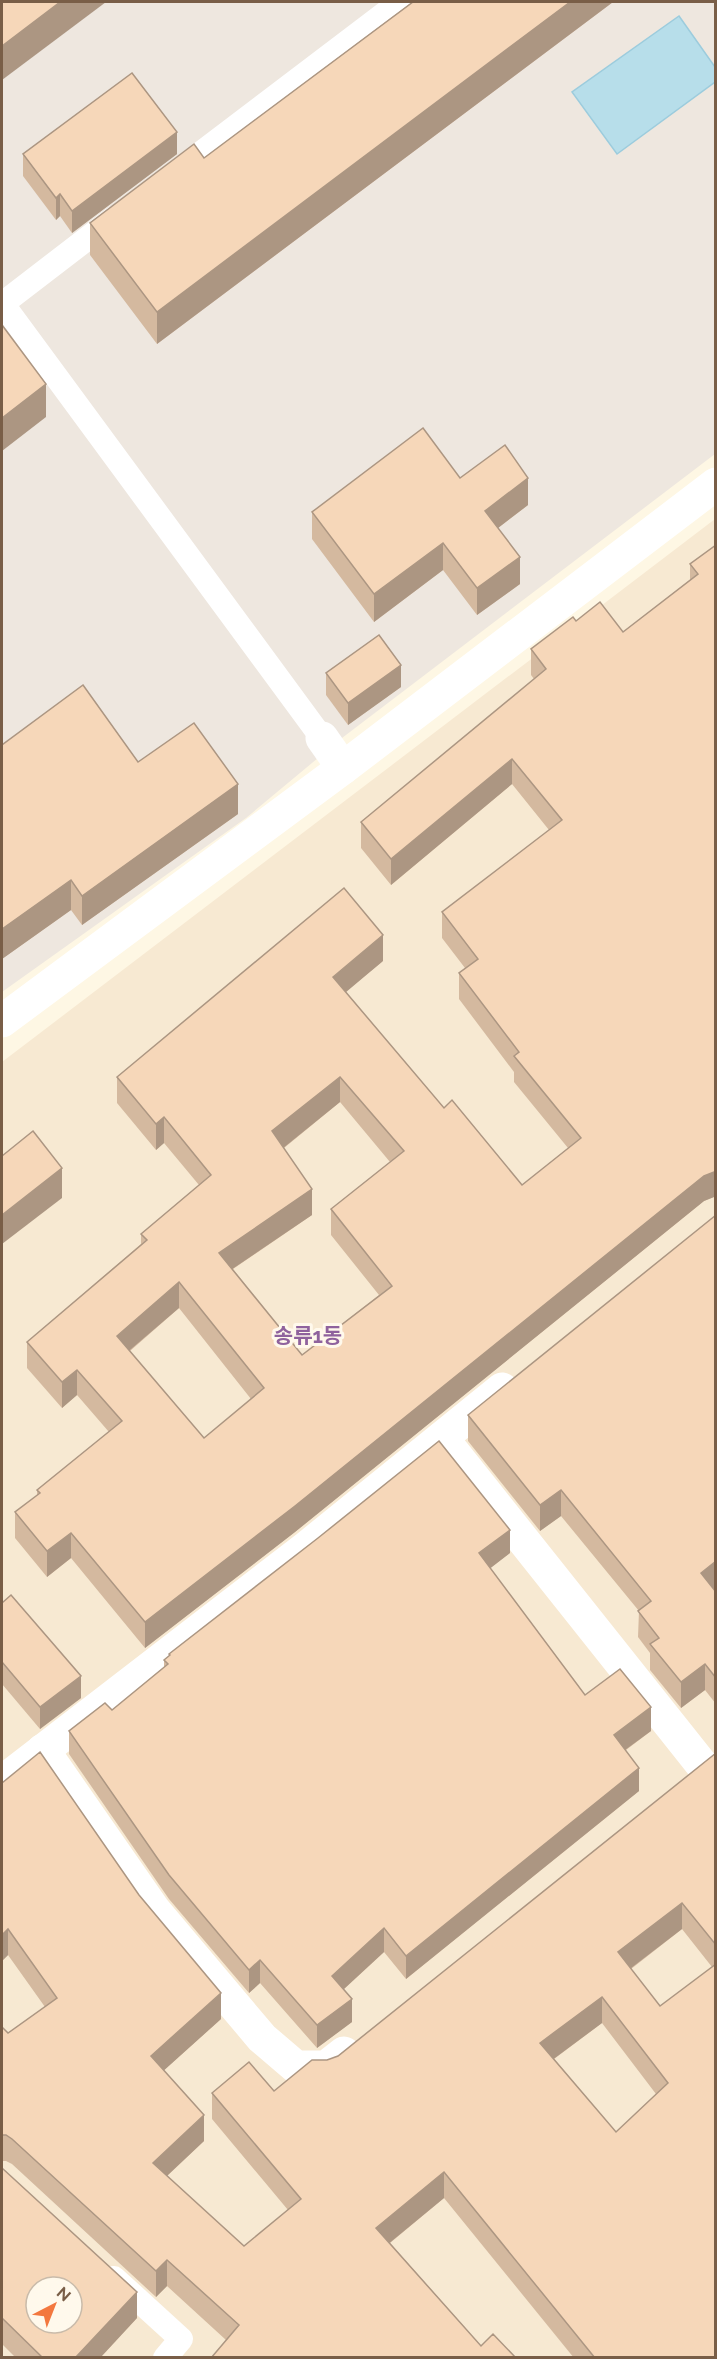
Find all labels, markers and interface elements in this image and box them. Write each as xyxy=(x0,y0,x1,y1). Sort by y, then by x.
district label: 송류1동 xyxy=(274,1323,342,1348)
north arrow xyxy=(24,2275,84,2335)
text: N xyxy=(53,2283,75,2305)

